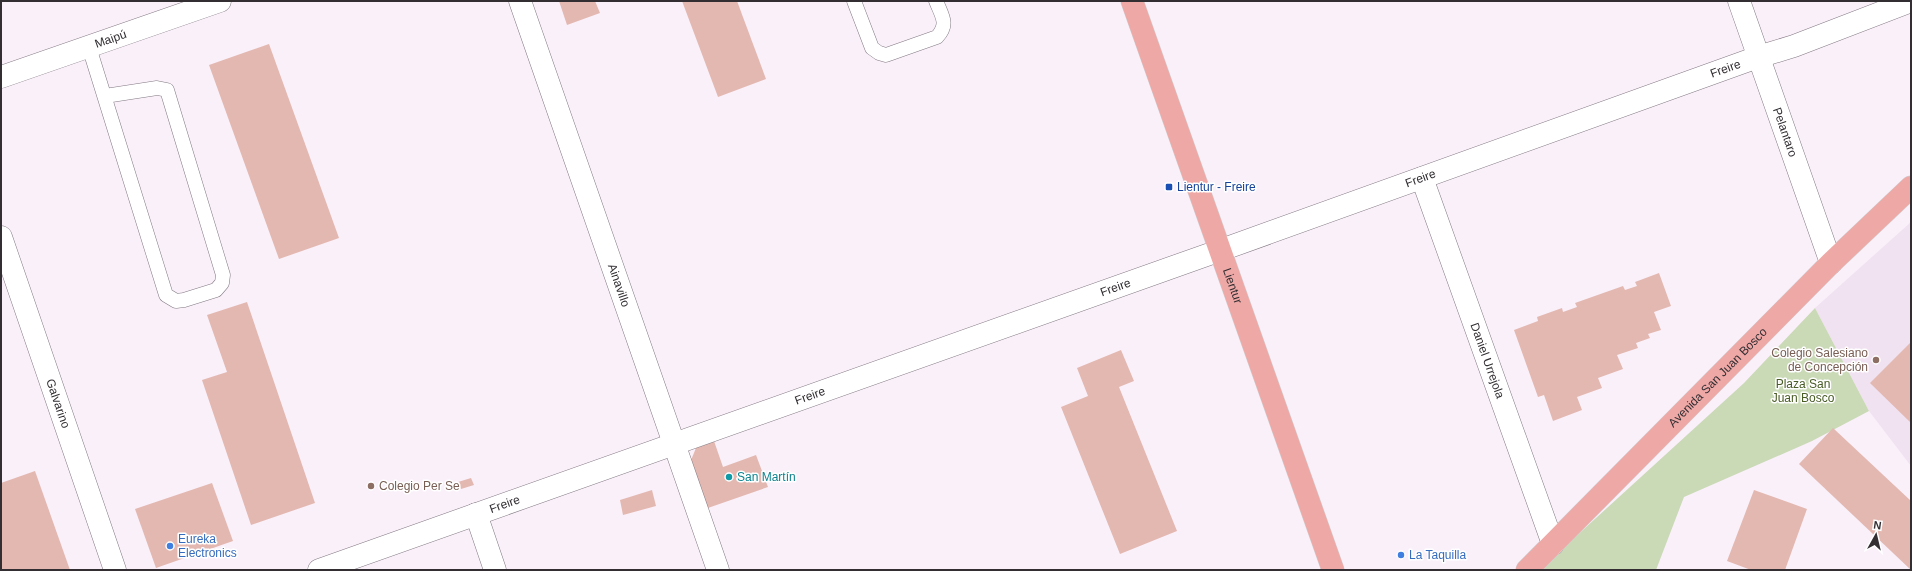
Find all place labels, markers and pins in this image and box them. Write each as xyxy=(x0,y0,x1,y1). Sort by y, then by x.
place label: Lientur - Freire xyxy=(1177,180,1256,194)
marker: Lientur - Freire xyxy=(1164,182,1174,192)
place label: Colegio Salesiano de Concepción xyxy=(1771,346,1868,374)
marker: Colegio Salesiano de Concepción xyxy=(1871,355,1881,365)
place label: San Martín xyxy=(737,470,796,484)
marker: San Martín xyxy=(724,472,734,482)
place label: Colegio Per Se xyxy=(379,479,460,493)
marker: Colegio Per Se xyxy=(366,481,376,491)
place label: Eureka Electronics xyxy=(178,532,237,560)
marker: Eureka Electronics xyxy=(165,541,175,551)
place label: La Taquilla xyxy=(1409,548,1466,562)
marker: La Taquilla xyxy=(1396,550,1406,560)

